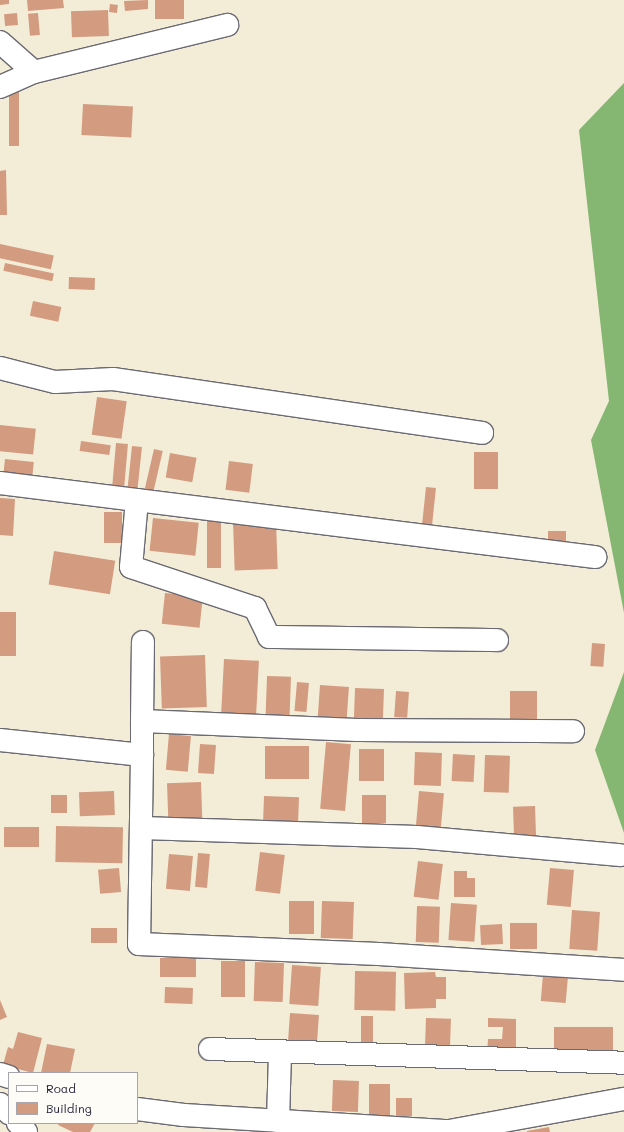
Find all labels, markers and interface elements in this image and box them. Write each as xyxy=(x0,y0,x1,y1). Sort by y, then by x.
legend xyxy=(8,1072,138,1124)
text: Road xyxy=(46,1080,76,1096)
text: Building xyxy=(46,1100,92,1116)

